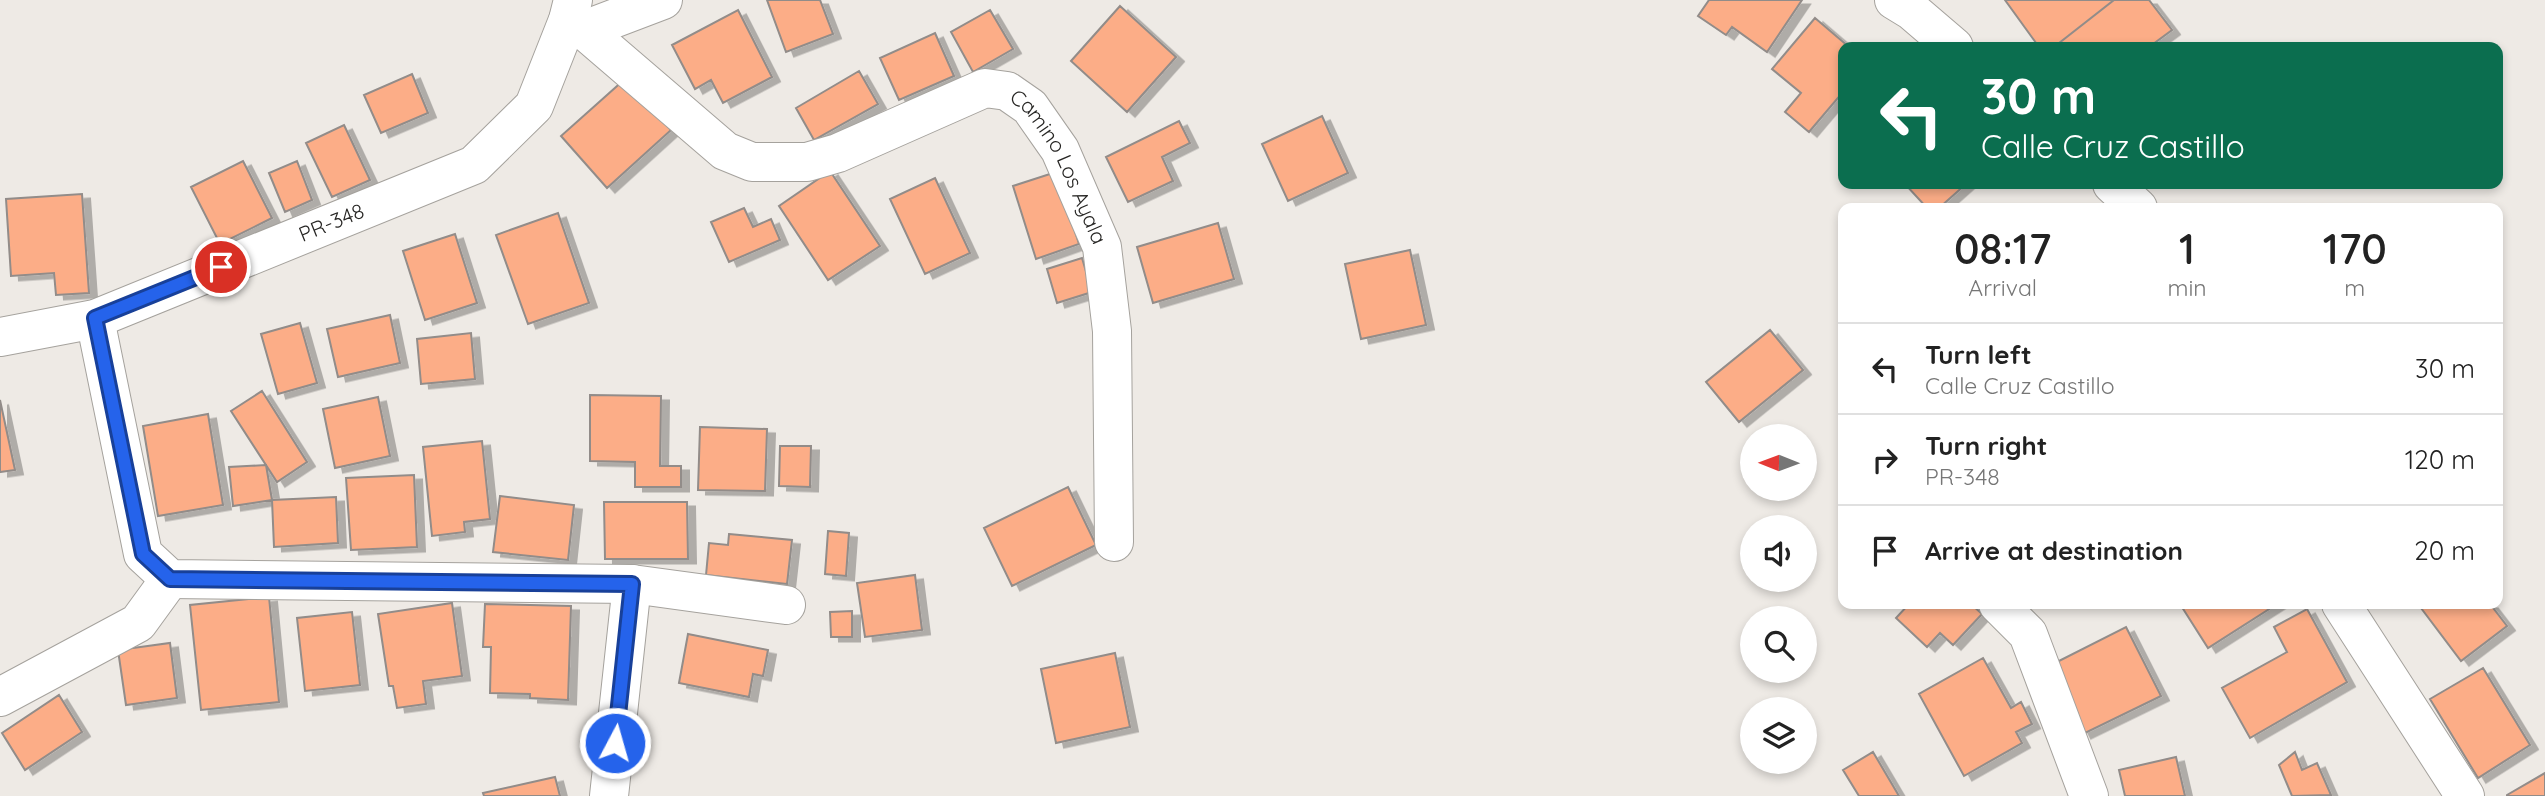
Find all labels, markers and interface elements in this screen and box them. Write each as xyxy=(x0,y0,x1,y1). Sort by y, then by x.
text: 30 m xyxy=(1981,65,2096,126)
icon: left xyxy=(1866,70,1957,161)
street label: Camino Los Ayala xyxy=(1005,83,1113,248)
text: Calle Cruz Castillo xyxy=(1981,126,2245,166)
street label: PR-348 xyxy=(295,197,368,247)
text: 08:17 xyxy=(1954,222,2051,275)
text: 1 xyxy=(2179,222,2195,275)
text: 170 xyxy=(2323,222,2387,275)
pin xyxy=(191,237,251,297)
icon: arrive xyxy=(202,248,240,286)
text: Arrival xyxy=(1968,273,2037,302)
text: min xyxy=(2167,273,2207,302)
text: m xyxy=(2344,273,2365,302)
text: Turn left xyxy=(1925,338,2032,371)
icon: left xyxy=(1866,350,1904,388)
text: 30 m xyxy=(2415,352,2475,385)
text: Calle Cruz Castillo xyxy=(1925,371,2115,400)
north arrow xyxy=(1740,424,1816,500)
map controls xyxy=(1740,424,1817,774)
text: Turn right xyxy=(1925,429,2047,462)
icon: right xyxy=(1866,441,1904,479)
text: 120 m xyxy=(2405,443,2475,476)
text: PR-348 xyxy=(1925,462,2000,491)
button: sound xyxy=(1740,515,1817,592)
icon: arrive xyxy=(1866,532,1904,570)
text: Arrive at destination xyxy=(1925,534,2183,567)
text: 20 m xyxy=(2414,534,2475,567)
button: search xyxy=(1740,606,1817,683)
button: layers xyxy=(1740,697,1817,774)
position arrow xyxy=(578,706,652,780)

